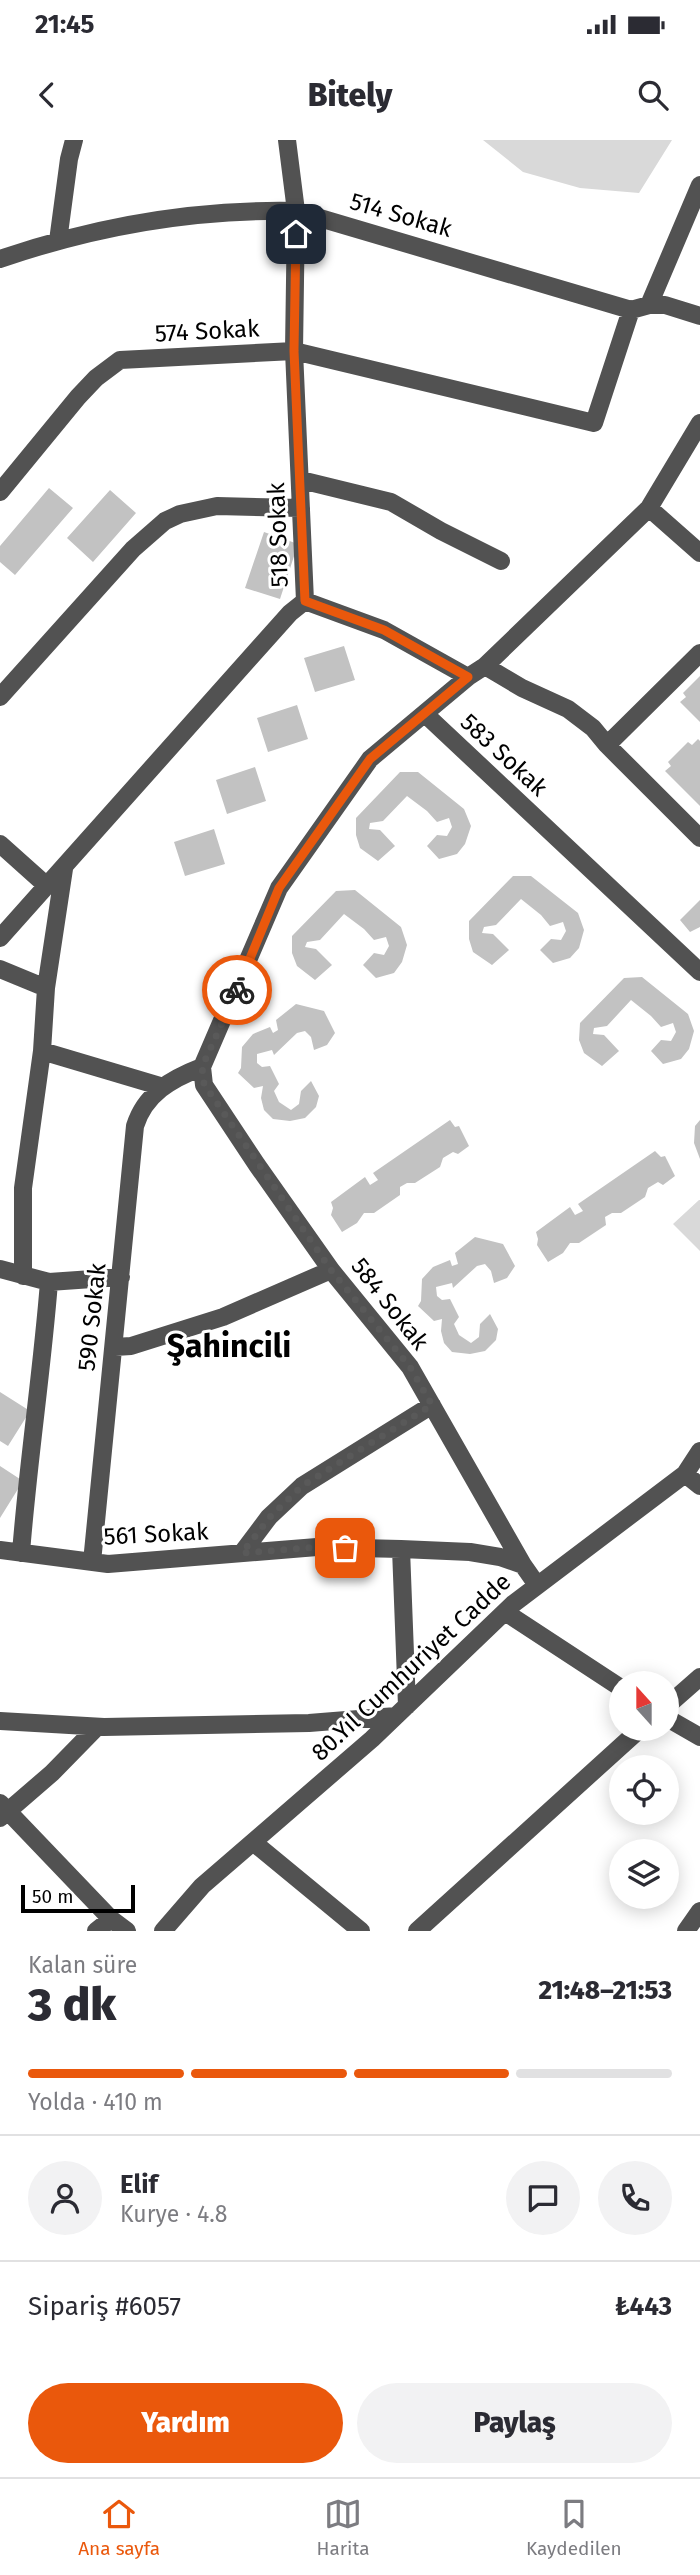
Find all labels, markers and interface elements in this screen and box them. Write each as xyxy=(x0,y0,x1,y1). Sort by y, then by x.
text: 21:45 xyxy=(35,9,94,40)
icon: back xyxy=(28,76,66,114)
text: Bitely xyxy=(308,76,392,114)
icon: search xyxy=(634,76,672,114)
street label: 514 Sokak xyxy=(347,187,456,243)
pin xyxy=(266,204,326,264)
icon: home xyxy=(277,215,315,253)
street label: 574 Sokak xyxy=(154,314,261,348)
street label: 518 Sokak xyxy=(262,481,294,588)
street label: 583 Sokak xyxy=(455,708,554,803)
courier xyxy=(202,955,272,1025)
icon: bike xyxy=(218,971,256,1009)
street label: 584 Sokak xyxy=(345,1253,435,1356)
street label: 590 Sokak xyxy=(72,1261,112,1372)
district label: Şahincili xyxy=(167,1327,291,1366)
street label: 561 Sokak xyxy=(103,1517,210,1551)
pin xyxy=(315,1518,375,1578)
icon: bag xyxy=(326,1529,364,1567)
street label: 80.Yıl Cumhuriyet Cadde xyxy=(306,1567,516,1767)
north arrow xyxy=(609,1671,679,1741)
map controls xyxy=(609,1671,679,1909)
button: locate xyxy=(609,1755,679,1825)
button: layers xyxy=(609,1839,679,1909)
scale bar xyxy=(21,1882,135,1914)
text: 50 m xyxy=(32,1885,73,1908)
text: Kalan süre xyxy=(28,1951,137,1979)
text: 21:48–21:53 xyxy=(538,1975,672,2006)
text: 3 dk xyxy=(28,1977,116,2032)
text: Yolda · 410 m xyxy=(28,2088,163,2116)
button: person xyxy=(28,2161,102,2235)
button: chat xyxy=(506,2161,580,2235)
button: phone xyxy=(598,2161,672,2235)
text: Elif xyxy=(120,2169,158,2200)
text: Kurye · 4.8 xyxy=(120,2200,228,2228)
text: Sipariş #6057 xyxy=(28,2291,181,2322)
text: ₺443 xyxy=(615,2291,672,2322)
button: Yardım xyxy=(28,2383,343,2463)
button: Paylaş xyxy=(357,2383,672,2463)
tab: Ana sayfa xyxy=(78,2495,160,2560)
tab: Harita xyxy=(316,2495,369,2560)
tab: Kaydedilen xyxy=(526,2495,622,2560)

